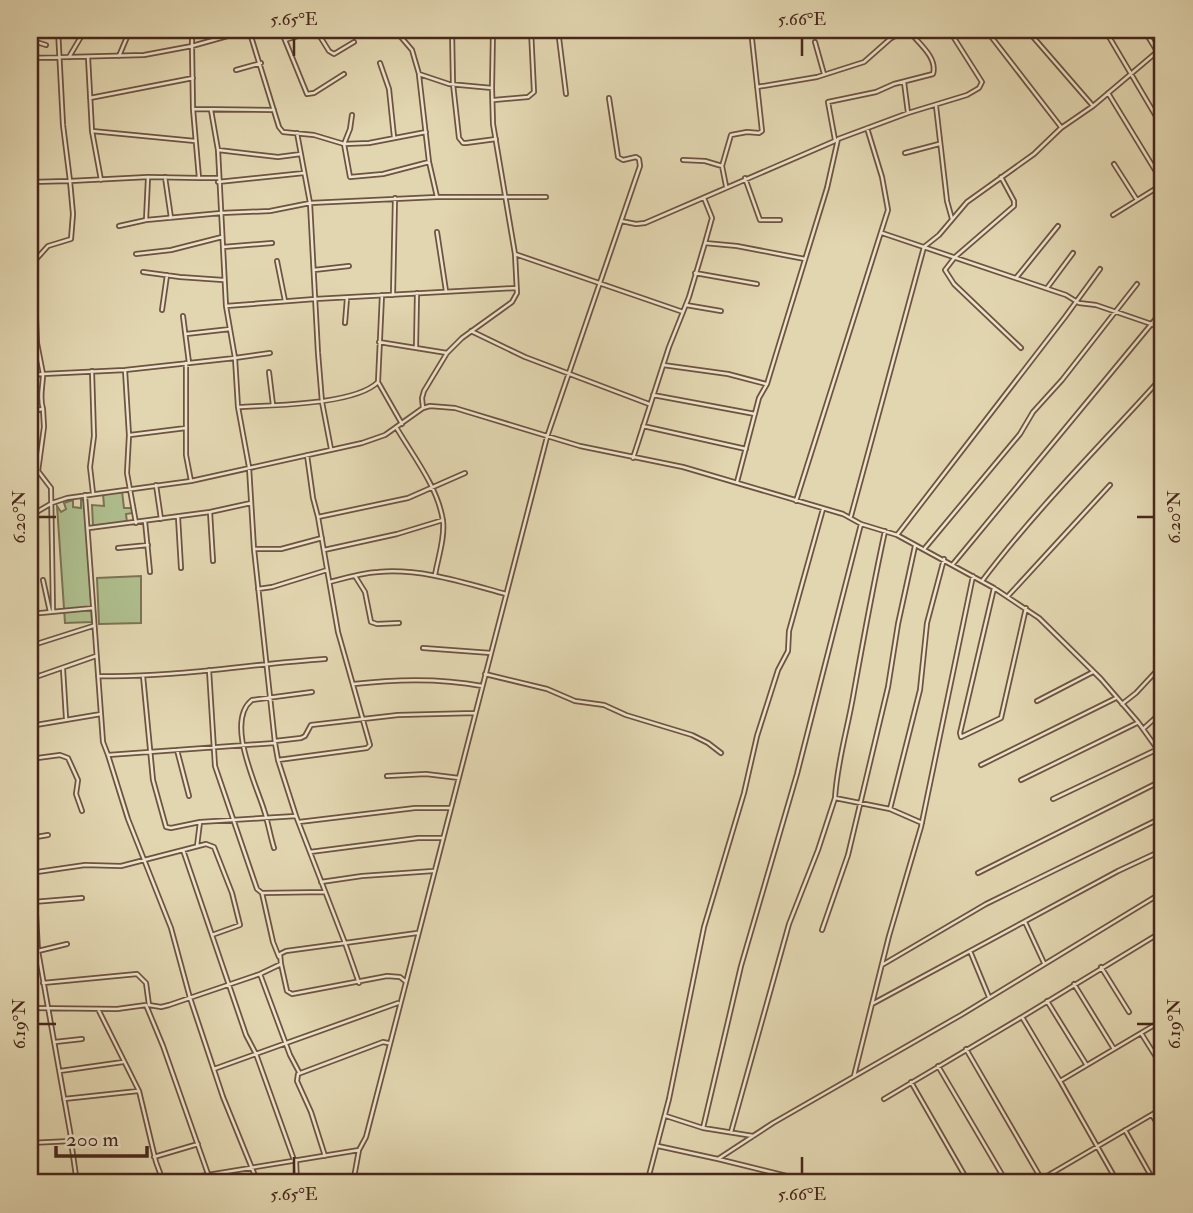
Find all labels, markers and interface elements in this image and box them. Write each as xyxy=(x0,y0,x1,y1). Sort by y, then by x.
text: 5.65°E xyxy=(270,8,318,31)
text: 5.66°E xyxy=(778,8,826,31)
text: 6.20°N xyxy=(8,490,31,544)
text: 6.20°N xyxy=(1163,490,1186,544)
text: 6.19°N xyxy=(8,999,31,1049)
text: 6.19°N xyxy=(1163,999,1186,1049)
scale bar xyxy=(56,1115,147,1159)
text: 200 m xyxy=(66,1126,119,1153)
text: 5.65°E xyxy=(270,1183,318,1206)
text: 5.66°E xyxy=(778,1183,826,1206)

